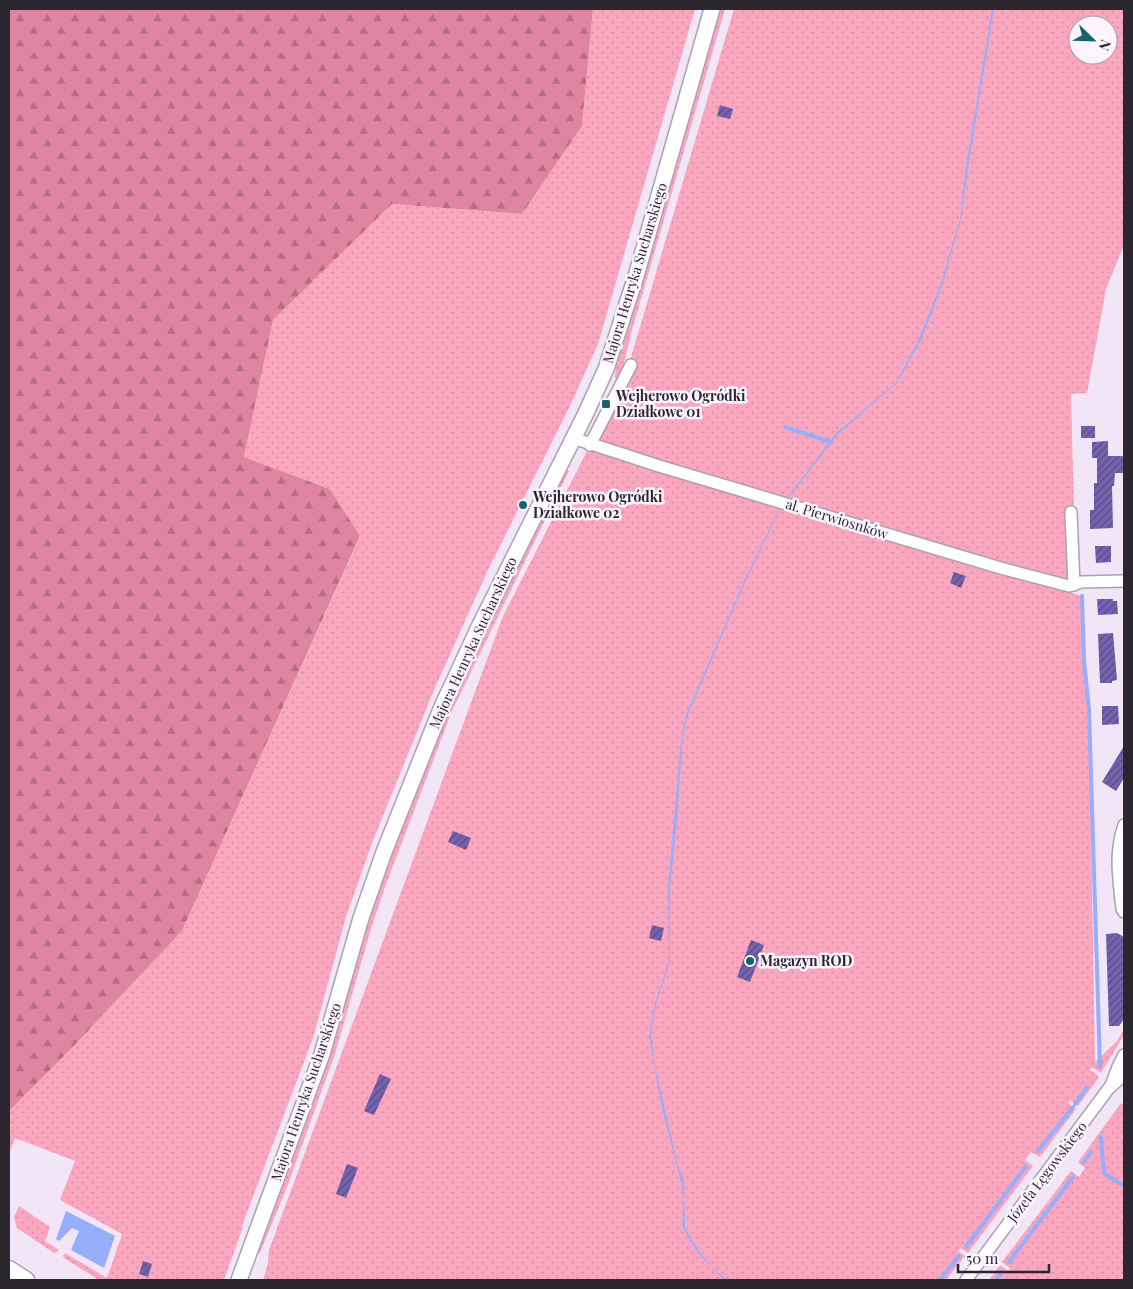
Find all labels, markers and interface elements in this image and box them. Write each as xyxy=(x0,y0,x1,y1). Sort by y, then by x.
north arrow xyxy=(1068,15,1118,65)
text: N xyxy=(1095,37,1116,54)
street label: Majora Henryka Sucharskiego xyxy=(598,180,671,365)
place label: Wejherowo Ogródki Działkowe 01 xyxy=(615,386,746,421)
marker: Wejherowo Ogródki Działkowe 01 xyxy=(600,398,612,410)
place label: Wejherowo Ogródki Działkowe 02 xyxy=(532,487,663,522)
street label: al. Pierwiosnków xyxy=(783,494,891,543)
marker: Wejherowo Ogródki Działkowe 02 xyxy=(517,499,529,511)
street label: Majora Henryka Sucharskiego xyxy=(424,553,521,732)
place label: Magazyn ROD xyxy=(760,951,852,970)
marker: Magazyn ROD xyxy=(744,955,756,967)
street label: Majora Henryka Sucharskiego xyxy=(266,1000,345,1184)
street label: Józefa Łęgowskiego xyxy=(1002,1117,1091,1227)
scale bar xyxy=(958,1242,1049,1274)
text: 50 m xyxy=(966,1248,999,1268)

